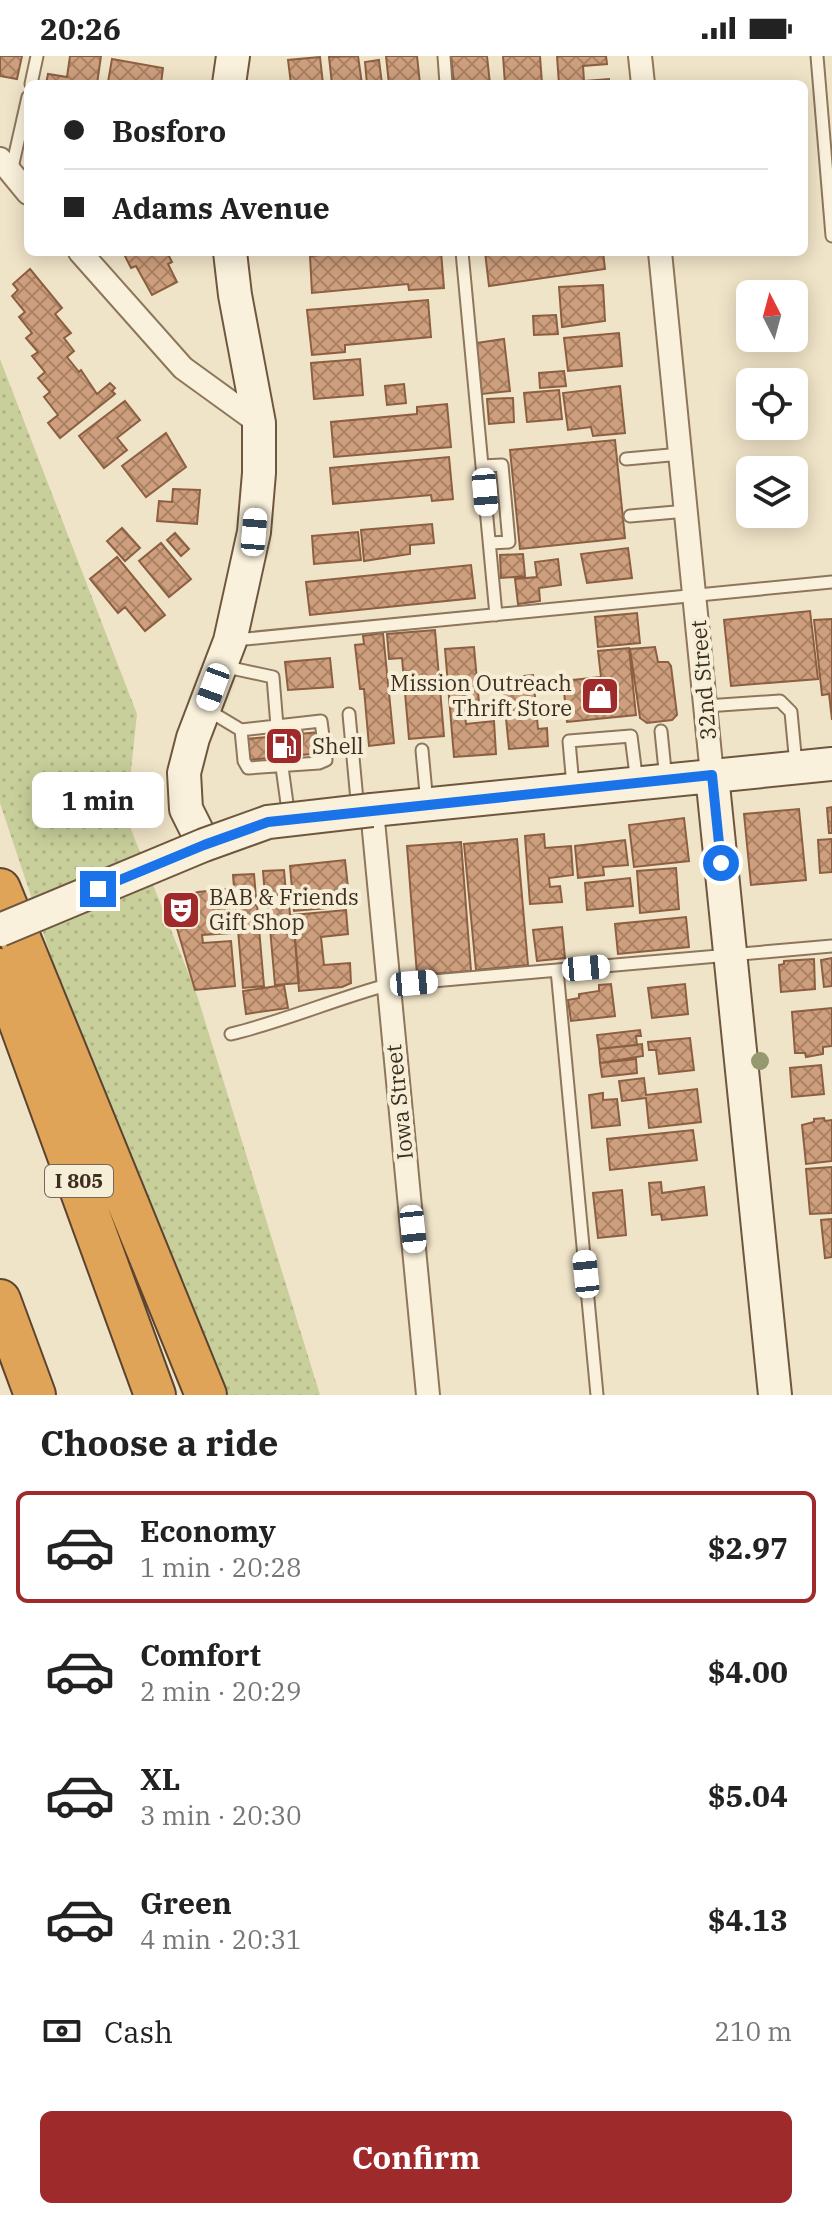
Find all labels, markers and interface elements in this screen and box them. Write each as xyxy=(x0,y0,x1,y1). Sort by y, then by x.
text: 20:26 xyxy=(40,9,121,48)
text: Bosforo xyxy=(112,111,226,150)
text: Adams Avenue xyxy=(112,188,330,227)
north arrow xyxy=(736,280,808,352)
map controls xyxy=(736,280,808,528)
button: locate xyxy=(736,368,808,440)
button: layers xyxy=(736,456,808,528)
car xyxy=(471,467,499,517)
car xyxy=(240,507,268,557)
street label: 32nd Street xyxy=(683,618,722,741)
car xyxy=(194,660,232,714)
place label: Mission Outreach Thrift Store xyxy=(390,668,572,722)
shop icon: Mission Outreach Thrift Store xyxy=(579,675,621,717)
fuel station icon: Shell xyxy=(263,725,305,767)
place label: Shell xyxy=(312,731,364,760)
callout: 1 min xyxy=(32,773,164,829)
text: 1 min xyxy=(62,783,134,817)
route start xyxy=(703,845,739,881)
route end xyxy=(80,871,116,907)
place label: BAB & Friends Gift Shop xyxy=(209,882,359,936)
theatre icon: BAB & Friends Gift Shop xyxy=(160,889,202,931)
car xyxy=(561,954,611,982)
car xyxy=(389,969,439,997)
street label: Iowa Street xyxy=(378,1043,419,1161)
road number: I 805 xyxy=(45,1165,113,1197)
car xyxy=(399,1204,427,1254)
car xyxy=(572,1249,600,1299)
text: Choose a ride xyxy=(40,1419,279,1466)
icon: car xyxy=(44,1511,116,1583)
text: Economy xyxy=(140,1511,276,1550)
text: $2.97 xyxy=(708,1528,788,1567)
text: 1 min · 20:28 xyxy=(140,1550,302,1584)
icon: car xyxy=(44,1635,116,1707)
text: Comfort xyxy=(140,1635,261,1674)
text: $4.00 xyxy=(708,1652,788,1691)
text: 2 min · 20:29 xyxy=(140,1674,302,1708)
icon: car xyxy=(44,1759,116,1831)
text: XL xyxy=(140,1759,180,1798)
text: $5.04 xyxy=(708,1776,788,1815)
text: 3 min · 20:30 xyxy=(140,1798,302,1832)
icon: car xyxy=(44,1883,116,1955)
text: Green xyxy=(140,1883,232,1922)
text: $4.13 xyxy=(708,1900,788,1939)
text: 4 min · 20:31 xyxy=(140,1922,302,1956)
icon: cash xyxy=(40,2009,84,2053)
text: Cash xyxy=(104,2012,173,2051)
text: 210 m xyxy=(714,2014,792,2048)
button: Confirm xyxy=(40,2111,792,2203)

